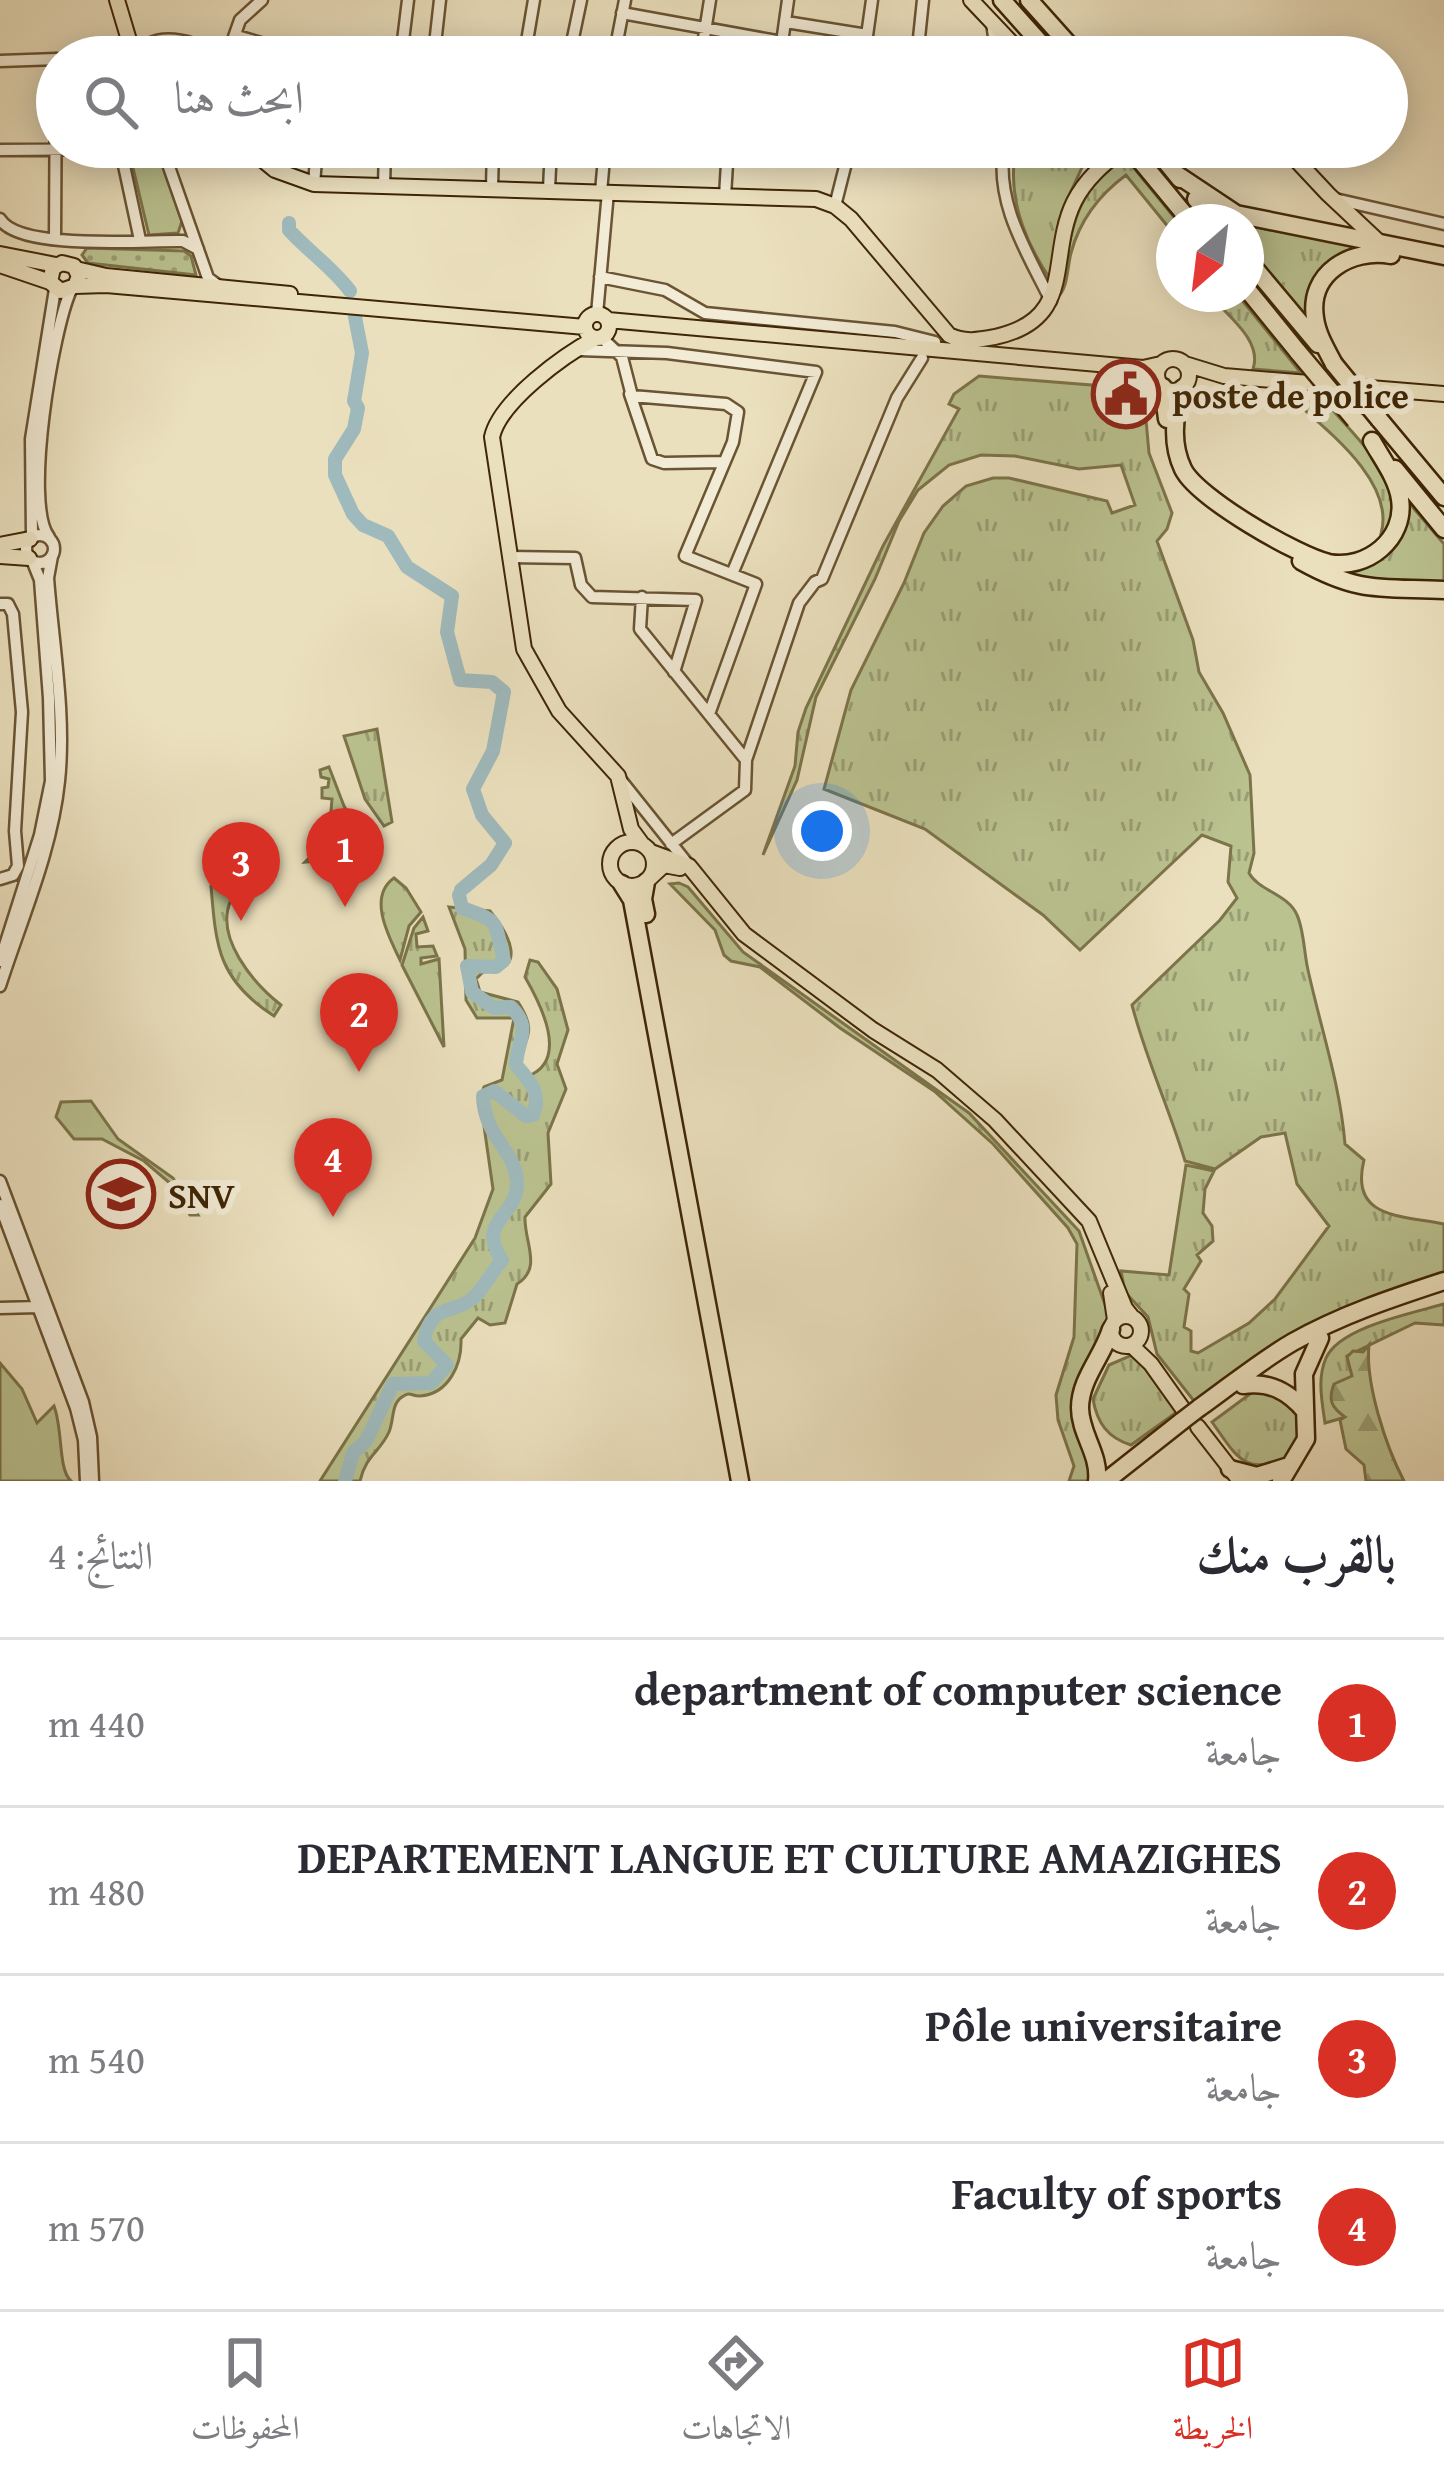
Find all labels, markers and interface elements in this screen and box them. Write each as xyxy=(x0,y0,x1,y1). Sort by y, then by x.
search box xyxy=(36,36,1408,168)
text: ابحث هنا xyxy=(174,64,304,129)
icon: search xyxy=(78,69,144,135)
north arrow xyxy=(1156,204,1264,312)
public building icon: poste de police xyxy=(1091,359,1161,429)
place label: poste de police xyxy=(1172,368,1409,421)
your location xyxy=(792,801,852,861)
pin: 1 xyxy=(306,808,384,907)
pin: 3 xyxy=(202,822,280,921)
pin: 2 xyxy=(320,973,398,1072)
pin: 4 xyxy=(294,1118,372,1217)
school or university icon: SNV xyxy=(86,1159,156,1229)
place label: SNV xyxy=(168,1168,235,1221)
text: بالقرب منك xyxy=(1196,1516,1396,1591)
text: النتائج: 4 xyxy=(48,1526,153,1583)
text: department of computer science xyxy=(634,1656,1282,1721)
text: 440 m xyxy=(48,1694,145,1751)
text: 1 xyxy=(1347,1694,1367,1751)
text: جامعة xyxy=(1205,1722,1282,1779)
text: DEPARTEMENT LANGUE ET CULTURE AMAZIGHES xyxy=(298,1824,1282,1889)
text: 480 m xyxy=(48,1862,145,1919)
text: 2 xyxy=(1347,1862,1367,1919)
text: جامعة xyxy=(1205,1890,1282,1947)
text: Pôle universitaire xyxy=(925,1992,1282,2057)
text: 540 m xyxy=(48,2030,145,2087)
text: 3 xyxy=(1347,2030,1367,2087)
text: جامعة xyxy=(1205,2058,1282,2115)
text: Faculty of sports xyxy=(951,2160,1282,2225)
text: 570 m xyxy=(48,2198,145,2255)
text: 4 xyxy=(1347,2198,1367,2255)
text: جامعة xyxy=(1205,2226,1282,2283)
tab: المحفوظات xyxy=(191,2330,300,2460)
tab: الاتجاهات xyxy=(681,2330,791,2460)
tab: الخريطة xyxy=(1173,2330,1253,2460)

